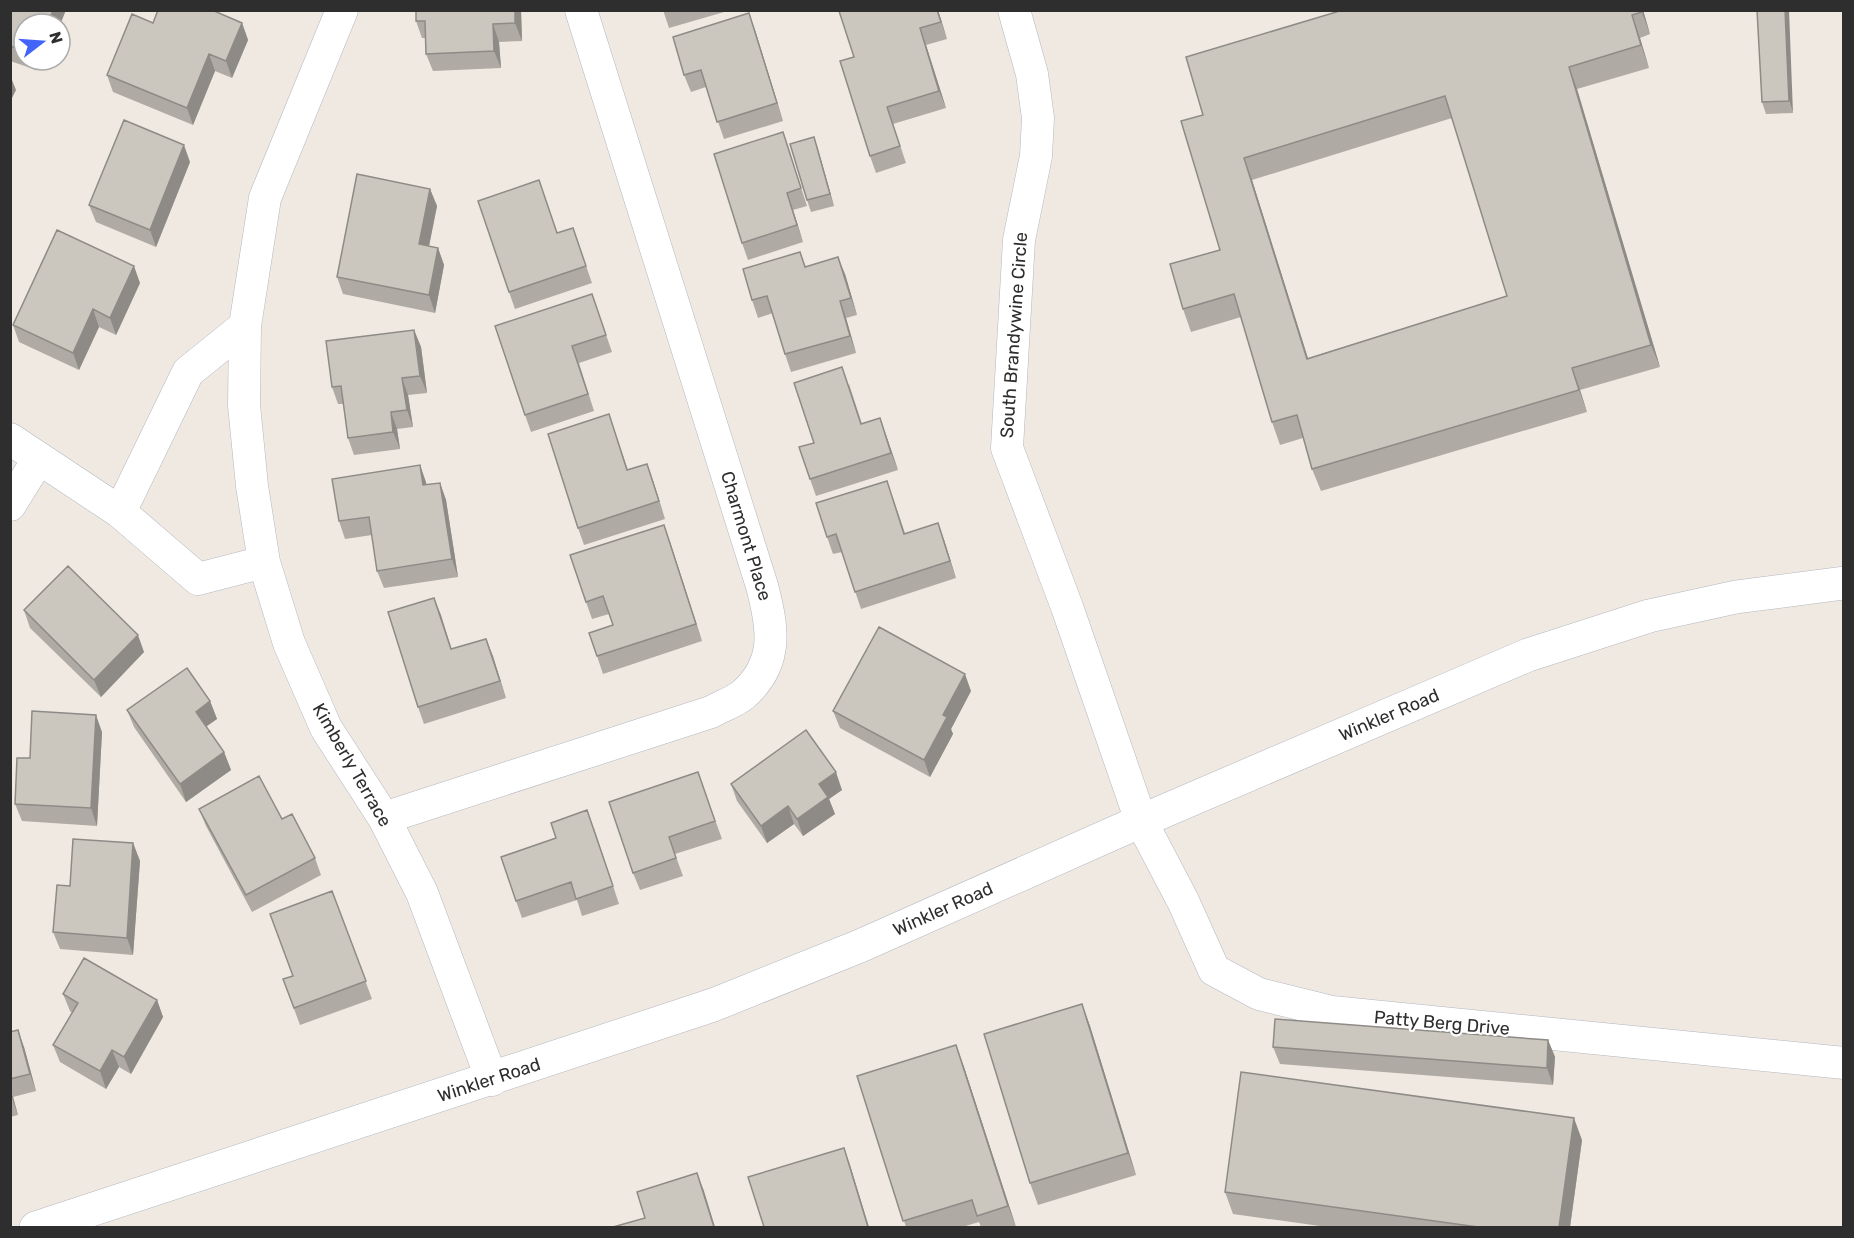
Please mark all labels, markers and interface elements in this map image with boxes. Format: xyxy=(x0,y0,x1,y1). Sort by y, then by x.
north arrow xyxy=(12,12,72,72)
text: N xyxy=(45,29,67,46)
street label: South Brandywine Circle xyxy=(996,231,1032,439)
street label: Charmont Place xyxy=(716,469,776,603)
street label: Winkler Road xyxy=(1335,684,1443,746)
street label: Kimberly Terrace xyxy=(308,699,396,831)
street label: Winkler Road xyxy=(890,877,996,941)
street label: Patty Berg Drive xyxy=(1373,1006,1511,1040)
street label: Winkler Road xyxy=(435,1053,543,1107)

